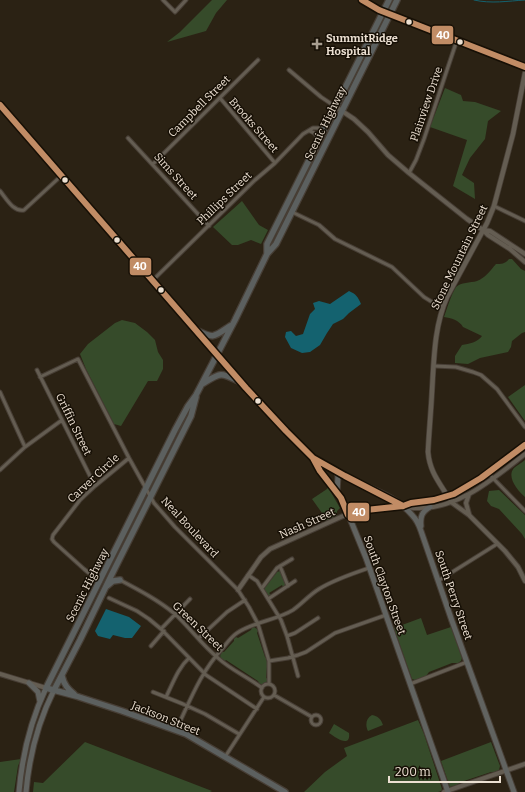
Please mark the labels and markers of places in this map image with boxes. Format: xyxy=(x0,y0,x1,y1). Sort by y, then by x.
unlabelled marker xyxy=(404,17,414,27)
place label: SummitRidge Hospital xyxy=(326,32,398,58)
unlabelled marker xyxy=(455,37,465,47)
marker: SummitRidge Hospital xyxy=(311,38,323,50)
unlabelled marker xyxy=(60,175,70,185)
unlabelled marker xyxy=(112,235,122,245)
unlabelled marker xyxy=(156,285,166,295)
unlabelled marker xyxy=(253,396,263,406)

